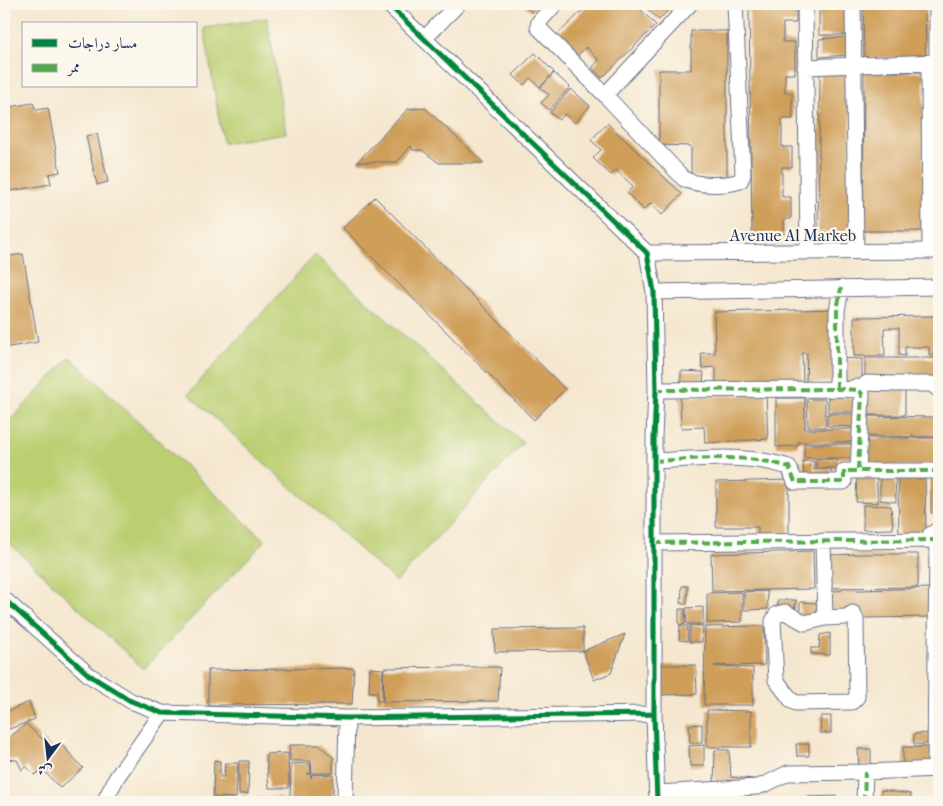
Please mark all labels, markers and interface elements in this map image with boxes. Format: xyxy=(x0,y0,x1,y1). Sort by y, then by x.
legend xyxy=(22,22,198,88)
text: مسار دراجات xyxy=(68,34,137,52)
text: ممر xyxy=(66,58,80,77)
street label: Avenue Al Markeb xyxy=(729,226,856,245)
north arrow xyxy=(22,734,72,784)
text: ش xyxy=(36,760,54,780)

